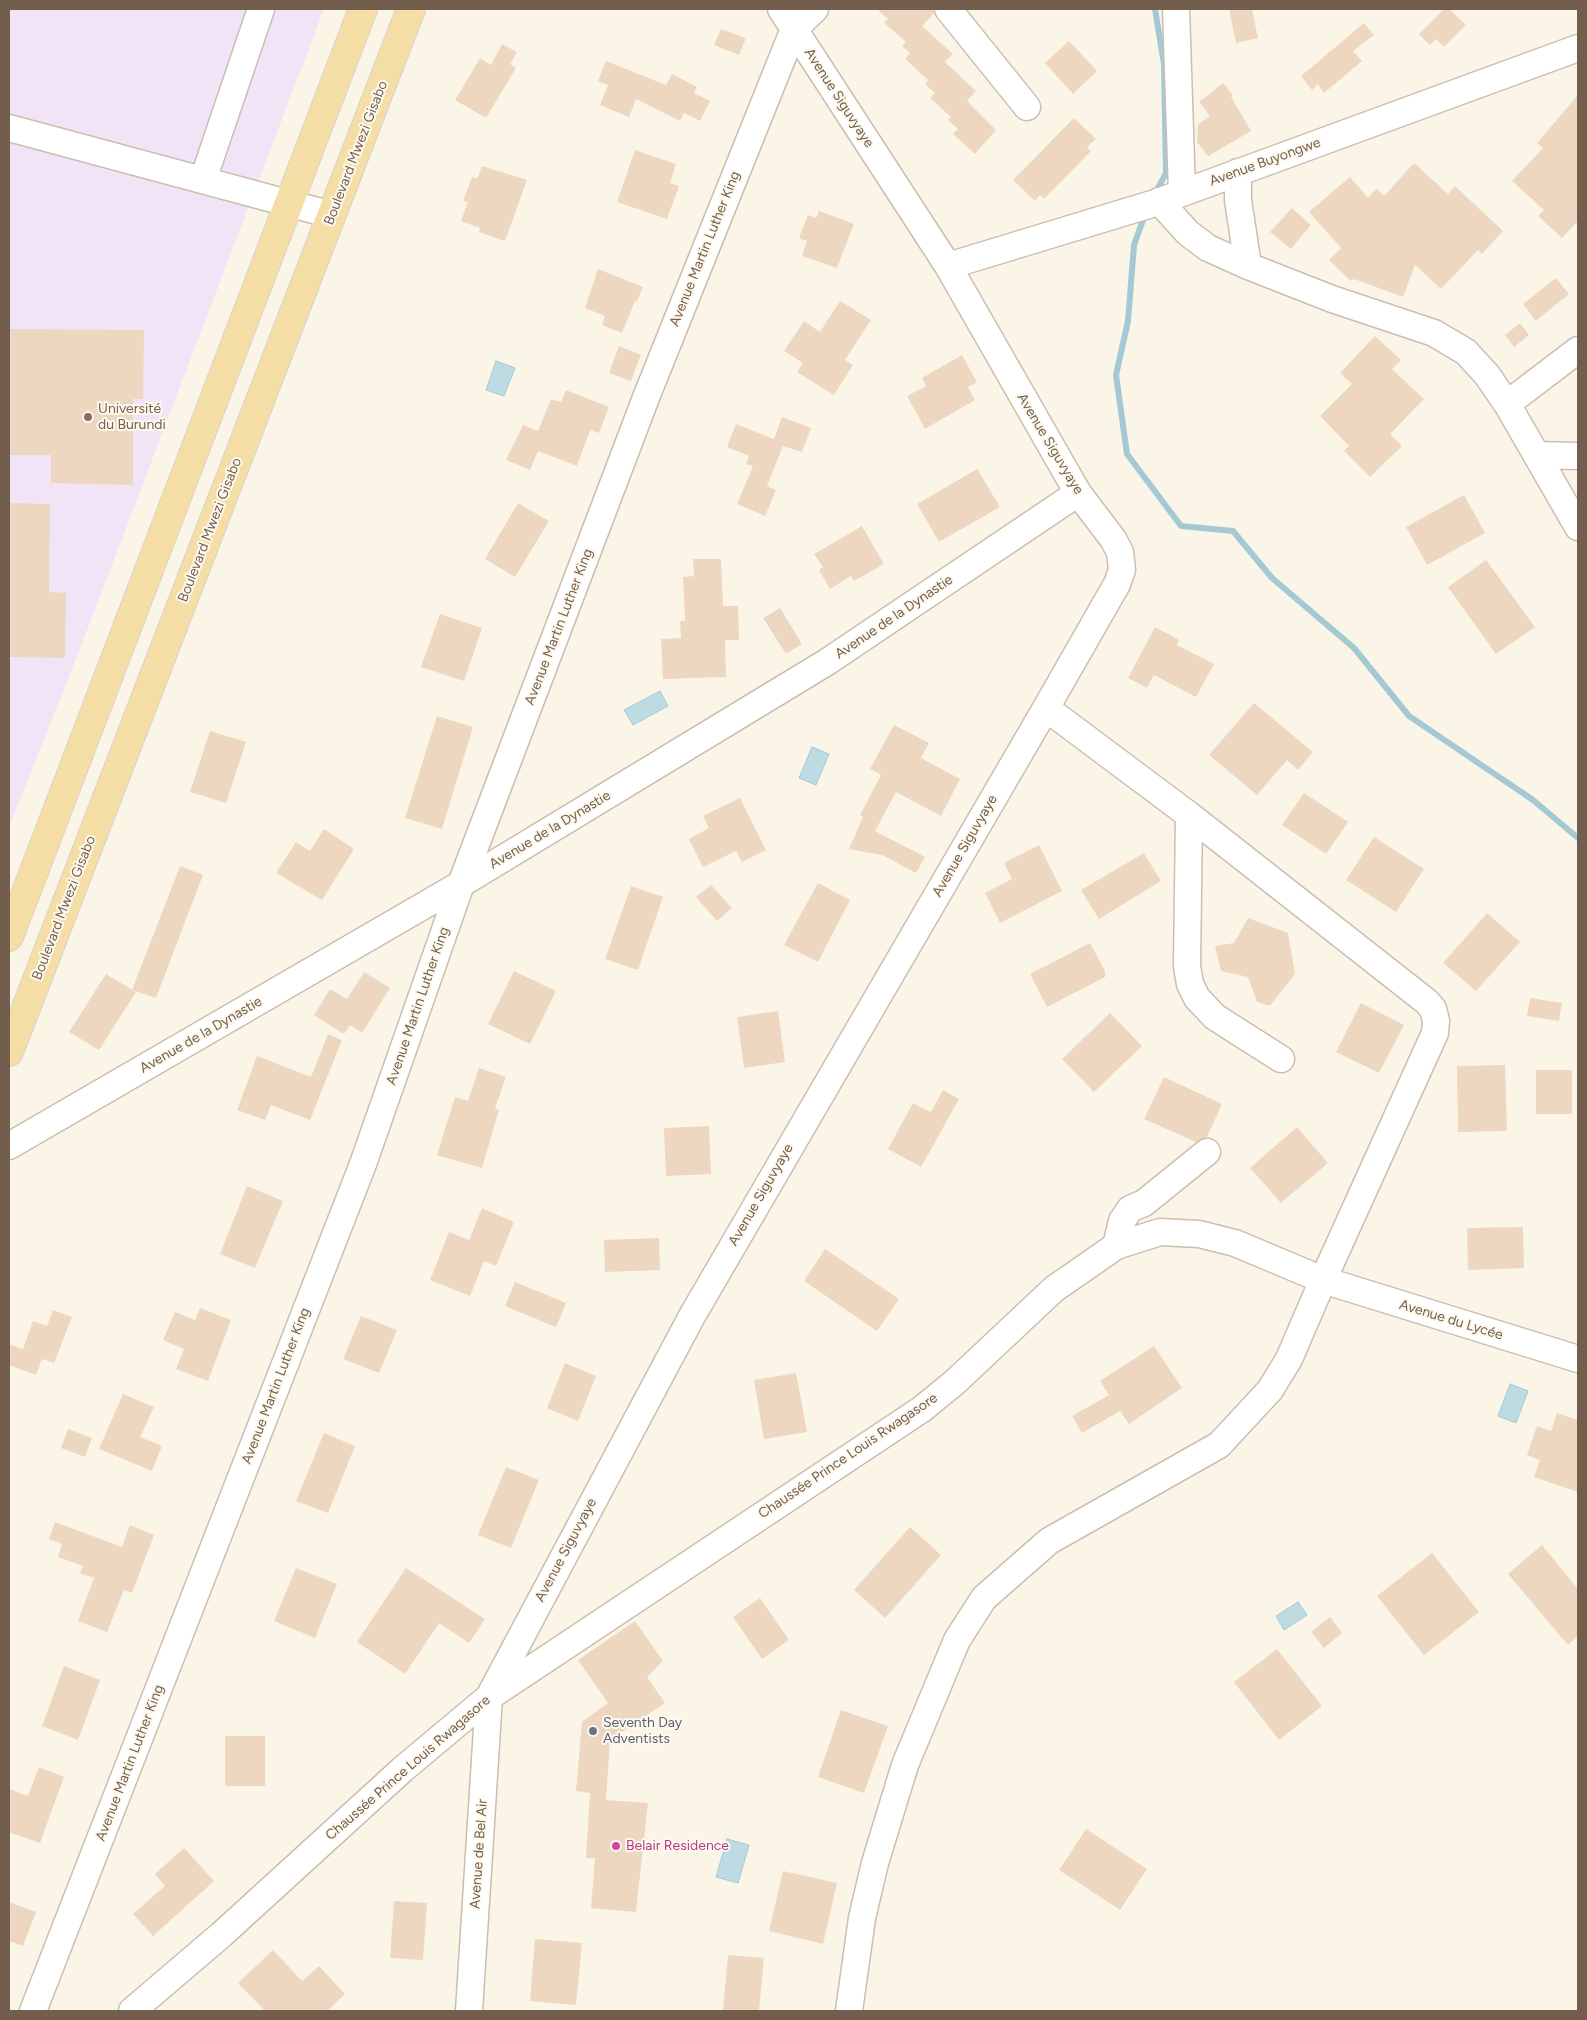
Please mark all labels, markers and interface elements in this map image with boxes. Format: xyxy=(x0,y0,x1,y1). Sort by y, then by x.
street label: Avenue Siguvyaye xyxy=(801,45,877,151)
street label: Boulevard Mwezi Gisabo xyxy=(321,78,391,228)
street label: Avenue Buyongwe xyxy=(1207,134,1323,190)
street label: Avenue Martin Luther King xyxy=(666,169,744,329)
street label: Avenue Siguvyaye xyxy=(1013,390,1087,498)
place label: Université du Burundi xyxy=(98,401,166,434)
marker: Université du Burundi xyxy=(82,411,94,423)
street label: Boulevard Mwezi Gisabo xyxy=(175,455,245,605)
street label: Avenue Martin Luther King xyxy=(521,546,597,708)
street label: Avenue de la Dynastie xyxy=(832,571,956,663)
street label: Avenue de la Dynastie xyxy=(486,787,614,873)
street label: Avenue Siguvyaye xyxy=(929,792,1001,900)
street label: Boulevard Mwezi Gisabo xyxy=(29,833,99,983)
street label: Avenue Martin Luther King xyxy=(383,925,453,1087)
street label: Avenue de la Dynastie xyxy=(137,993,265,1077)
street label: Avenue Siguvyaye xyxy=(725,1141,797,1249)
street label: Avenue du Lycée xyxy=(1397,1296,1505,1344)
street label: Avenue Martin Luther King xyxy=(238,1305,314,1467)
street label: Chaussée Prince Louis Rwagasore xyxy=(755,1390,941,1522)
street label: Avenue Siguvyaye xyxy=(532,1495,600,1605)
street label: Avenue Martin Luther King xyxy=(92,1682,168,1844)
street label: Chaussée Prince Louis Rwagasore xyxy=(322,1692,494,1844)
place label: Seventh Day Adventists xyxy=(603,1715,682,1748)
marker: Seventh Day Adventists xyxy=(587,1725,599,1737)
street label: Avenue de Bel Air xyxy=(467,1798,491,1910)
place label: Belair Residence xyxy=(626,1838,729,1854)
marker: Belair Residence xyxy=(610,1840,622,1852)

